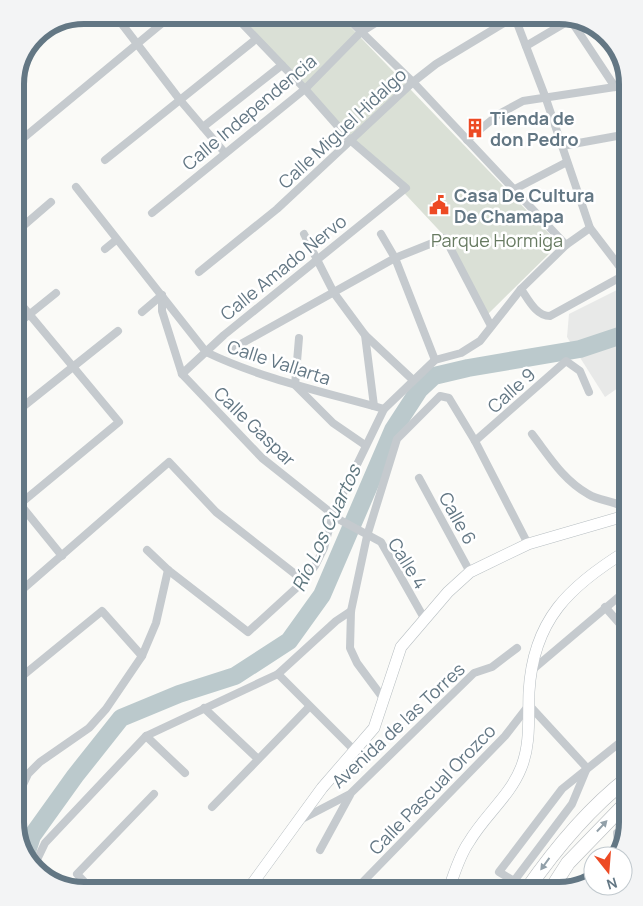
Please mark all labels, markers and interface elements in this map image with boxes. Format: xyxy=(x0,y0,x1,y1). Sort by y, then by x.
street label: Calle Independencia xyxy=(177,49,321,175)
street label: Calle Miguel Hidalgo xyxy=(273,62,411,194)
place label: Tienda de don Pedro xyxy=(490,106,579,151)
building icon: Tienda de don Pedro xyxy=(464,117,486,139)
place label: Casa De Cultura De Chamapa xyxy=(454,183,594,228)
public building icon: Casa De Cultura De Chamapa xyxy=(428,194,450,216)
street label: Calle Amado Nervo xyxy=(215,209,351,325)
park label: Parque Hormiga xyxy=(431,228,563,252)
street label: Calle Vallarta xyxy=(224,334,334,390)
street label: Calle 9 xyxy=(482,362,540,418)
street label: Calle Gaspar xyxy=(209,381,301,471)
water label: Río Los Cuartos xyxy=(285,459,368,595)
street label: Calle 6 xyxy=(434,487,482,549)
street label: Calle 4 xyxy=(383,533,433,593)
street label: Avenida de las Torres xyxy=(326,657,470,793)
street label: Calle Pascual Orozco xyxy=(363,719,501,859)
one-way arrow xyxy=(597,820,608,832)
north arrow xyxy=(583,846,633,896)
one-way arrow xyxy=(540,857,550,871)
text: N xyxy=(604,873,620,894)

